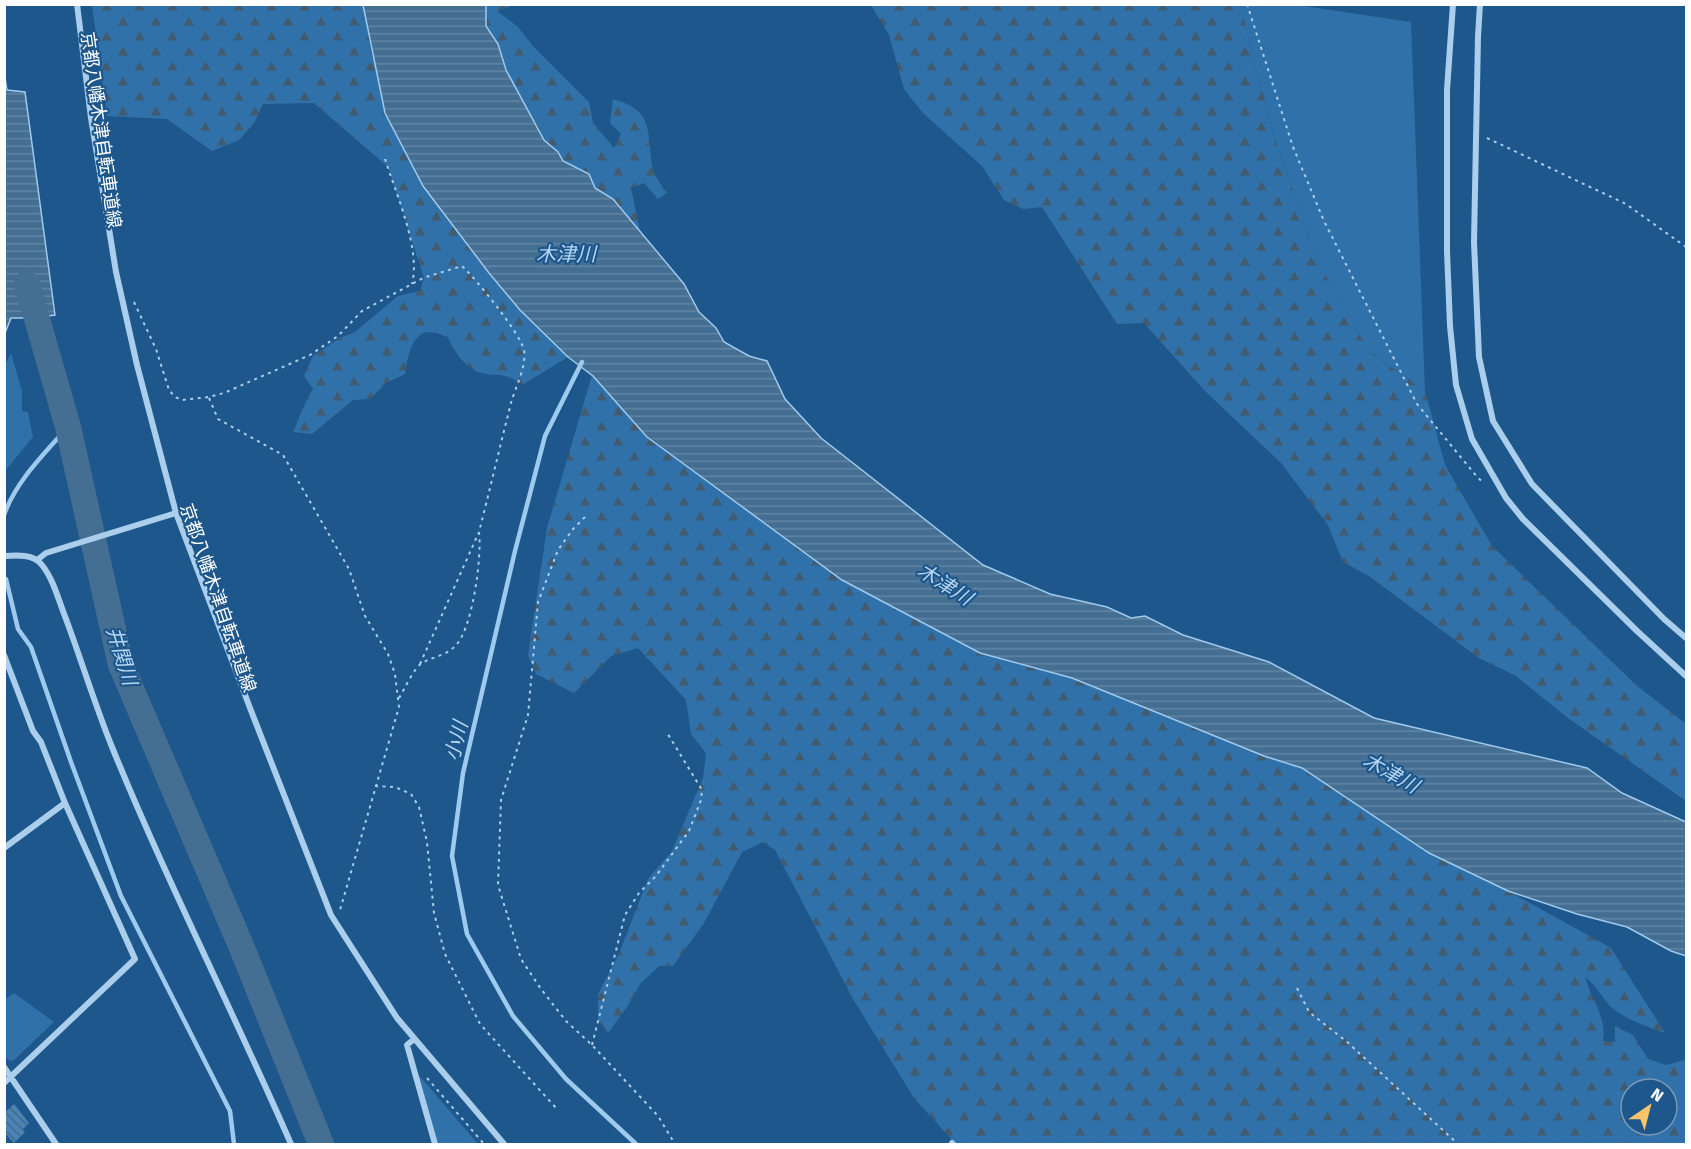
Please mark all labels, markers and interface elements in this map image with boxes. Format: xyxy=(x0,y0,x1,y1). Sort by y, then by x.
street label: 京都八幡木津自転車道線 xyxy=(76,30,126,230)
water label: 木津川 xyxy=(536,242,598,266)
street label: 京都八幡木津自転車道線 xyxy=(175,501,261,695)
water label: 木津川 xyxy=(913,558,978,611)
water label: 井関川 xyxy=(102,624,143,690)
water label: 小川 xyxy=(440,717,473,763)
water label: 木津川 xyxy=(1359,748,1425,799)
north arrow xyxy=(1619,1077,1679,1137)
text: N xyxy=(1648,1084,1667,1106)

